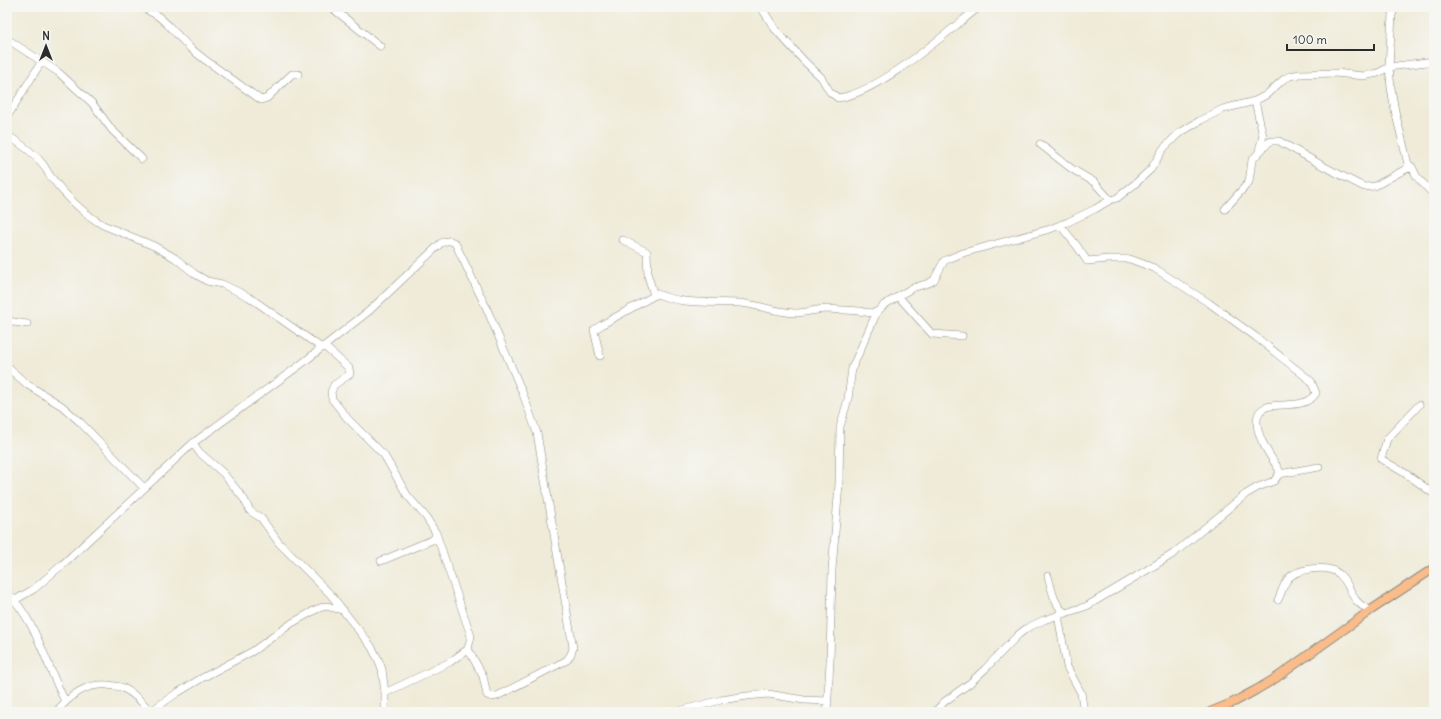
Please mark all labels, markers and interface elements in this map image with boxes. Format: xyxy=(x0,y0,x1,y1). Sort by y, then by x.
north arrow xyxy=(26,26,66,66)
scale bar xyxy=(1287,26,1374,52)
text: N xyxy=(42,29,50,43)
text: 100 m xyxy=(1293,32,1327,47)

